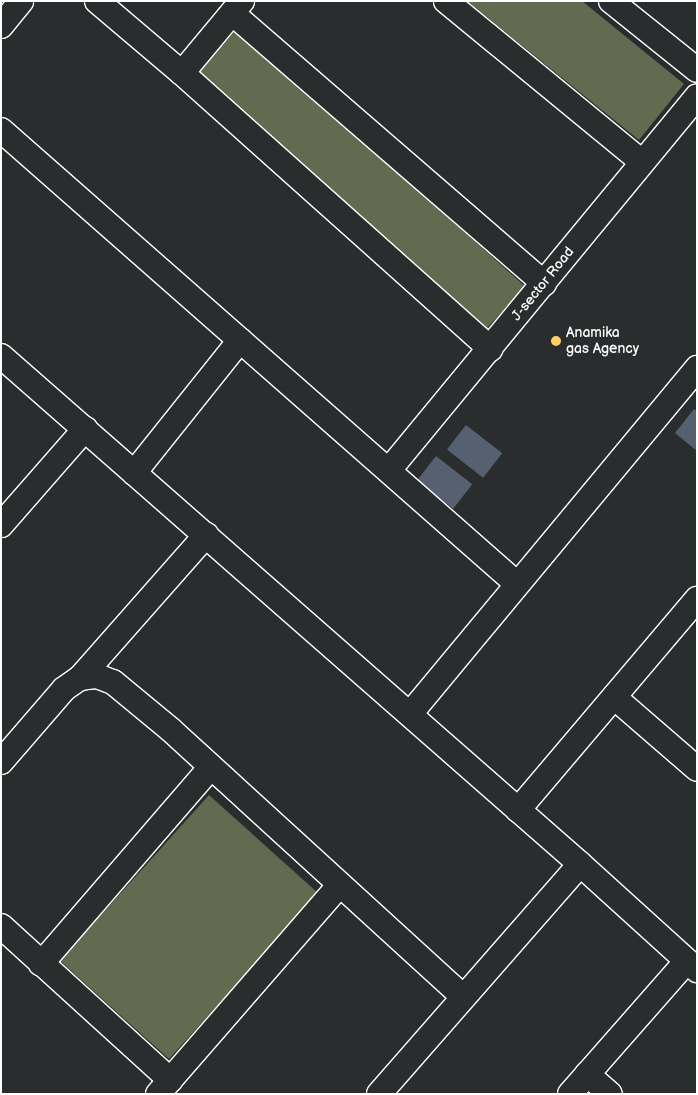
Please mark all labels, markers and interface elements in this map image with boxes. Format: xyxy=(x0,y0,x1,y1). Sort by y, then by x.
street label: J-sector Road xyxy=(508,244,578,324)
place label: Anamika gas Agency xyxy=(566,325,639,358)
marker: Anamika gas Agency xyxy=(550,335,562,347)

